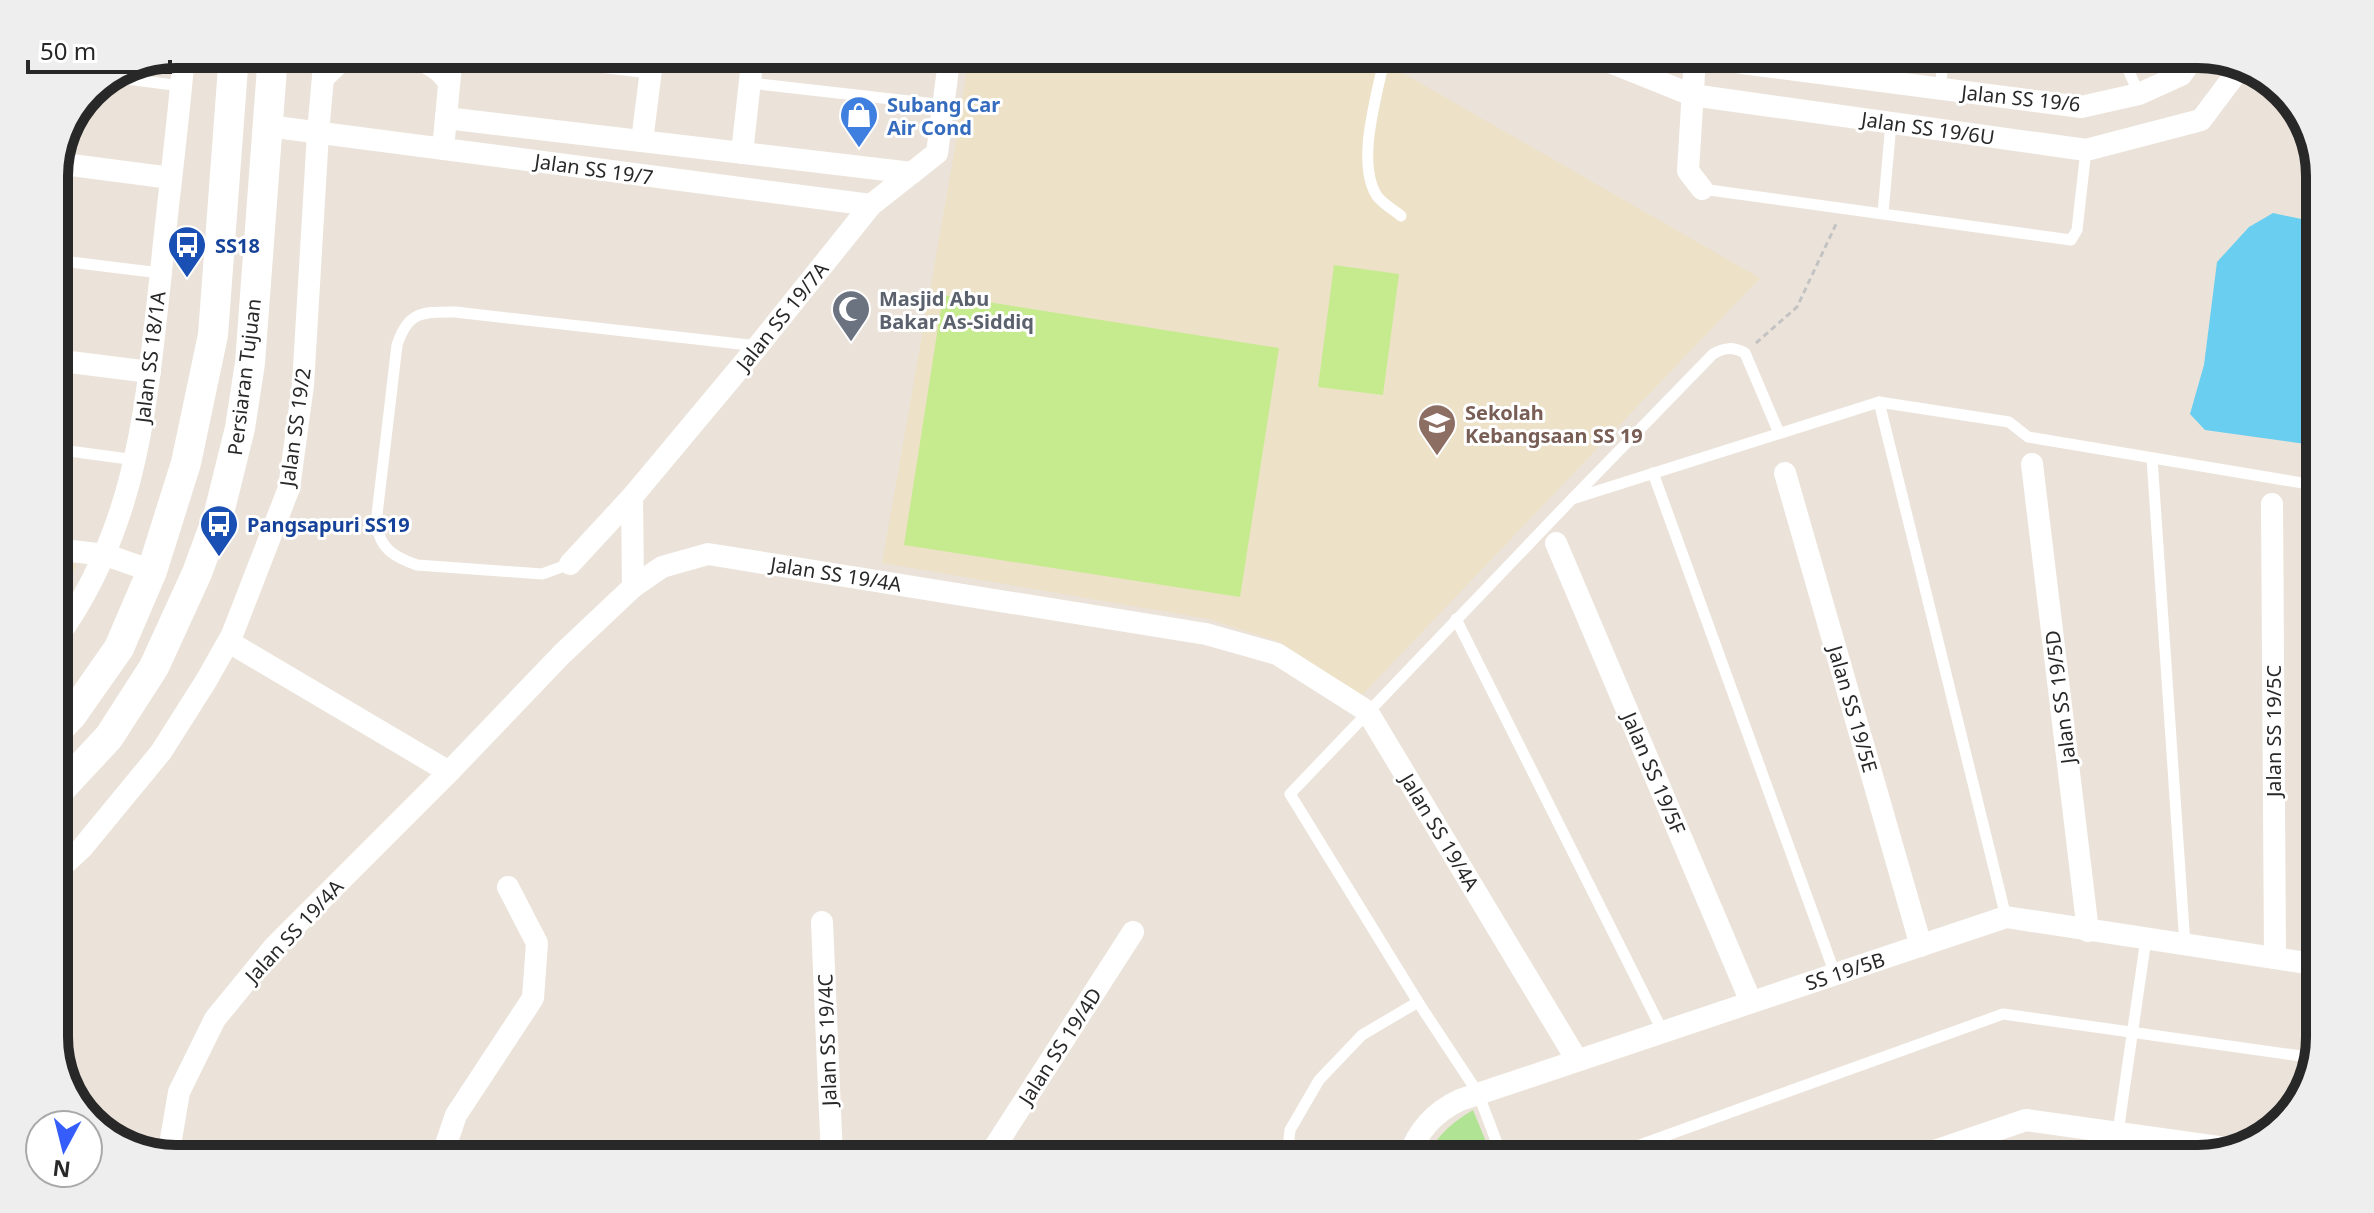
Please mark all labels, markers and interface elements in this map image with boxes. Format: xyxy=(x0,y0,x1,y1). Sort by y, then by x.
scale bar xyxy=(28,24,170,74)
text: 50 m xyxy=(40,34,96,67)
street label: Jalan SS 19/6 xyxy=(1958,78,2082,118)
place label: Subang Car Air Cond xyxy=(887,91,1000,141)
shop icon: Subang Car Air Cond xyxy=(838,94,880,149)
street label: Jalan SS 19/6U xyxy=(1858,105,1996,151)
street label: Jalan SS 19/7 xyxy=(531,147,655,191)
bus stop icon: SS18 xyxy=(166,224,208,279)
place label: SS18 xyxy=(215,232,260,259)
street label: Jalan SS 19/7A xyxy=(729,256,834,377)
place label: Masjid Abu Bakar As-Siddiq xyxy=(879,285,1034,335)
mosque icon: Masjid Abu Bakar As-Siddiq xyxy=(830,288,872,343)
street label: Jalan SS 18/1A xyxy=(128,289,171,426)
street label: Persiaran Tujuan xyxy=(221,297,267,457)
street label: Jalan SS 19/2 xyxy=(273,366,317,490)
place label: Sekolah Kebangsaan SS 19 xyxy=(1465,399,1643,449)
school or university icon: Sekolah Kebangsaan SS 19 xyxy=(1416,402,1458,457)
bus stop icon: Pangsapuri SS19 xyxy=(198,503,240,558)
place label: Pangsapuri SS19 xyxy=(247,511,410,538)
street label: Jalan SS 19/4A xyxy=(767,550,904,598)
street label: Jalan SS 19/5D xyxy=(2038,629,2082,767)
street label: Jalan SS 19/5E xyxy=(1821,641,1884,776)
street label: Jalan SS 19/5C xyxy=(2260,665,2287,799)
street label: Jalan SS 19/5F xyxy=(1615,706,1692,838)
street label: Jalan SS 19/4A xyxy=(1393,767,1486,896)
street label: Jalan SS 19/4A xyxy=(238,873,349,990)
street label: SS 19/5B xyxy=(1802,946,1888,996)
street label: Jalan SS 19/4C xyxy=(811,973,843,1109)
street label: Jalan SS 19/4D xyxy=(1011,982,1108,1111)
north arrow xyxy=(24,1109,104,1189)
text: N xyxy=(51,1154,72,1186)

